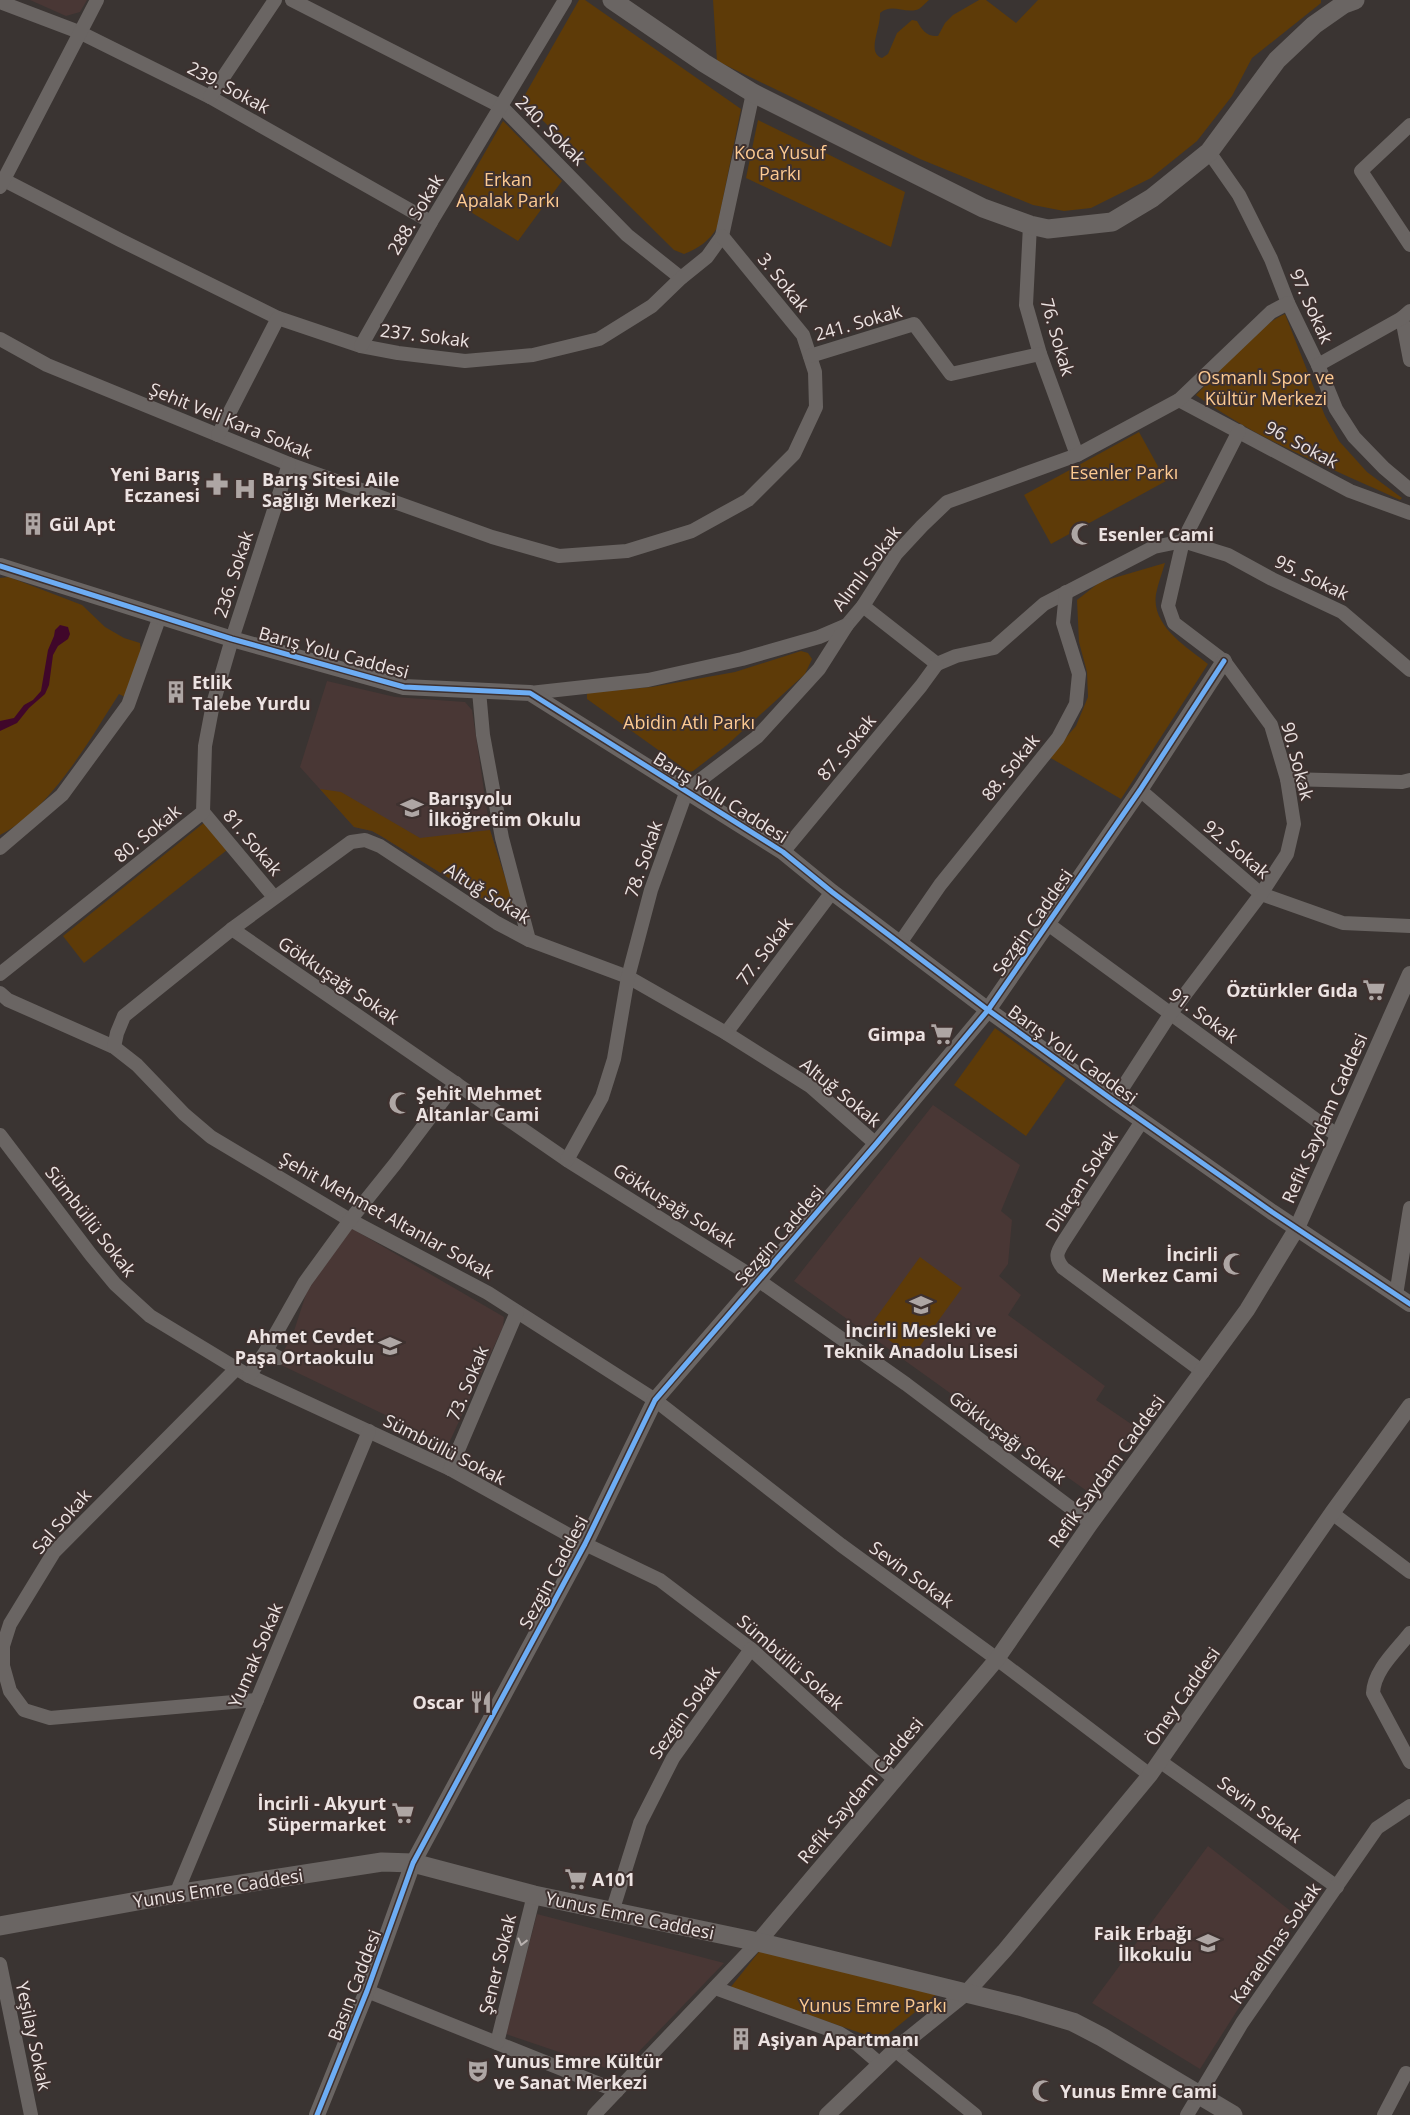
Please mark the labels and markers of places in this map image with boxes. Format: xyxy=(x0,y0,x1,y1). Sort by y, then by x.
place label: Yeni Barış Eczanesi xyxy=(111,462,200,507)
place label: Barış Sitesi Aile Sağlığı Merkezi xyxy=(262,467,399,512)
pharmacy icon: Yeni Barış Eczanesi xyxy=(204,471,230,497)
hospital icon: Barış Sitesi Aile Sağlığı Merkezi xyxy=(232,476,258,502)
building icon: Gül Apt xyxy=(20,511,46,537)
place label: Gül Apt xyxy=(49,512,116,536)
mosque icon: Esenler Cami xyxy=(1069,521,1095,547)
place label: Esenler Cami xyxy=(1098,522,1214,546)
place label: Etlik Talebe Yurdu xyxy=(192,670,311,715)
building icon: Etlik Talebe Yurdu xyxy=(163,679,189,705)
place label: Barışyolu İlköğretim Okulu xyxy=(428,786,581,831)
school or university icon: Barışyolu İlköğretim Okulu xyxy=(399,795,425,821)
supermarket icon: Öztürkler Gıda xyxy=(1361,977,1387,1003)
place label: Öztürkler Gıda xyxy=(1226,978,1358,1002)
supermarket icon: Gimpa xyxy=(929,1021,955,1047)
place label: Gimpa xyxy=(868,1022,926,1046)
place label: Şehit Mehmet Altanlar Cami xyxy=(416,1081,542,1126)
mosque icon: Şehit Mehmet Altanlar Cami xyxy=(387,1090,413,1116)
place label: İncirli Merkez Cami xyxy=(1101,1242,1218,1287)
mosque icon: İncirli Merkez Cami xyxy=(1221,1251,1247,1277)
school or university icon: İncirli Mesleki ve Teknik Anadolu Lisesi xyxy=(908,1292,934,1318)
place label: İncirli Mesleki ve Teknik Anadolu Lisesi xyxy=(824,1318,1018,1363)
place label: Ahmet Cevdet Paşa Ortaokulu xyxy=(235,1324,374,1369)
school or university icon: Ahmet Cevdet Paşa Ortaokulu xyxy=(377,1333,403,1359)
restaurant icon: Oscar xyxy=(468,1689,494,1715)
place label: Oscar xyxy=(412,1690,464,1714)
place label: İncirli - Akyurt Süpermarket xyxy=(258,1791,386,1836)
supermarket icon: İncirli - Akyurt Süpermarket xyxy=(390,1800,416,1826)
supermarket icon: A101 xyxy=(563,1866,589,1892)
place label: A101 xyxy=(592,1867,635,1891)
place label: Faik Erbağı İlkokulu xyxy=(1094,1921,1192,1966)
school or university icon: Faik Erbağı İlkokulu xyxy=(1195,1930,1221,1956)
building icon: Aşiyan Apartmanı xyxy=(728,2026,754,2052)
place label: Aşiyan Apartmanı xyxy=(758,2027,919,2051)
place label: Yunus Emre Kültür ve Sanat Merkezi xyxy=(494,2049,663,2094)
theatre icon: Yunus Emre Kültür ve Sanat Merkezi xyxy=(465,2058,491,2084)
mosque icon: Yunus Emre Cami xyxy=(1030,2078,1056,2104)
place label: Yunus Emre Cami xyxy=(1060,2079,1217,2103)

